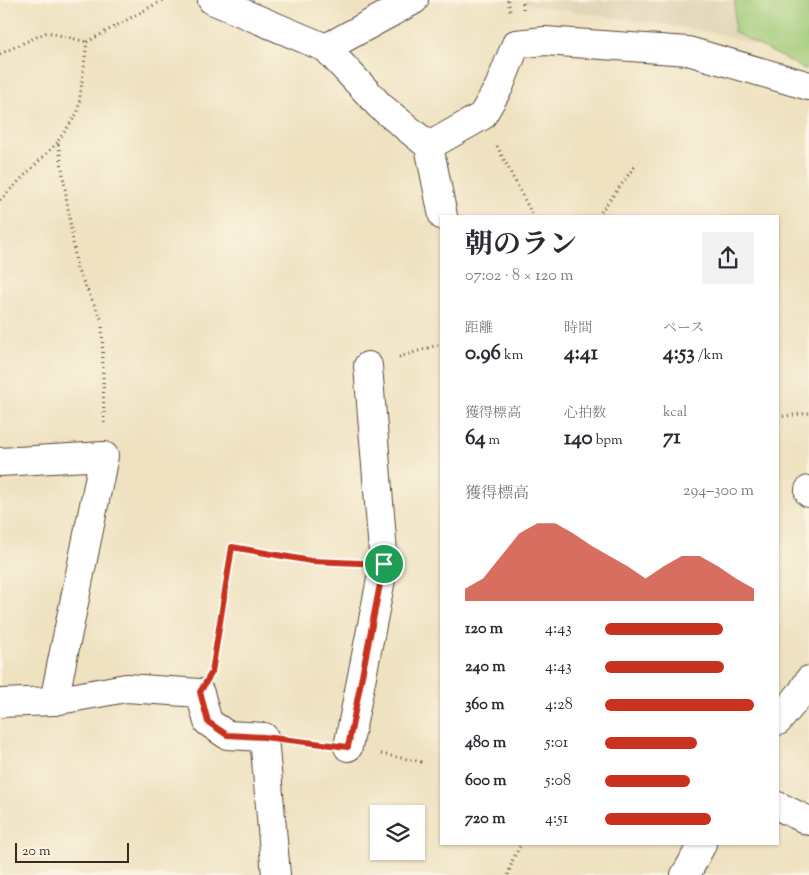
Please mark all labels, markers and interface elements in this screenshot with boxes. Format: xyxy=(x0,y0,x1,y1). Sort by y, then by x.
text: 朝のラン xyxy=(465,226,577,266)
button: share xyxy=(702,232,754,284)
text: 07:02 · 8 × 120 m xyxy=(465,265,573,288)
text: 距離 xyxy=(465,319,493,339)
text: 時間 xyxy=(564,319,592,339)
text: ペース xyxy=(663,319,704,339)
text: 0.96 xyxy=(465,339,501,369)
text: 4:41 xyxy=(564,339,598,369)
text: 4:53 xyxy=(663,339,695,369)
text: km xyxy=(501,346,523,366)
text: /km xyxy=(695,346,723,366)
text: kcal xyxy=(663,403,687,423)
text: 獲得標高 xyxy=(465,404,521,424)
text: 心拍数 xyxy=(564,404,606,424)
text: 71 xyxy=(663,423,681,453)
text: 64 xyxy=(465,424,486,454)
text: 140 xyxy=(564,424,593,454)
text: m xyxy=(486,431,500,451)
text: bpm xyxy=(593,431,623,451)
text: 294–300 m xyxy=(683,480,754,503)
text: 獲得標高 xyxy=(465,483,529,506)
pin xyxy=(363,543,405,585)
icon: arrive xyxy=(370,550,398,578)
text: 120 m xyxy=(465,618,503,641)
text: 4:43 xyxy=(545,618,572,641)
text: 240 m xyxy=(465,656,506,679)
text: 4:43 xyxy=(545,656,572,679)
text: 360 m xyxy=(465,694,504,717)
text: 4:28 xyxy=(545,694,573,717)
text: 480 m xyxy=(465,732,506,755)
text: 5:01 xyxy=(545,732,568,755)
text: 600 m xyxy=(465,770,507,793)
text: 5:08 xyxy=(545,770,571,793)
map controls xyxy=(370,805,425,860)
button: layers xyxy=(370,805,425,860)
text: 720 m xyxy=(465,808,505,831)
text: 4:51 xyxy=(545,808,568,831)
scale bar xyxy=(15,840,129,863)
text: 20 m xyxy=(22,842,51,862)

